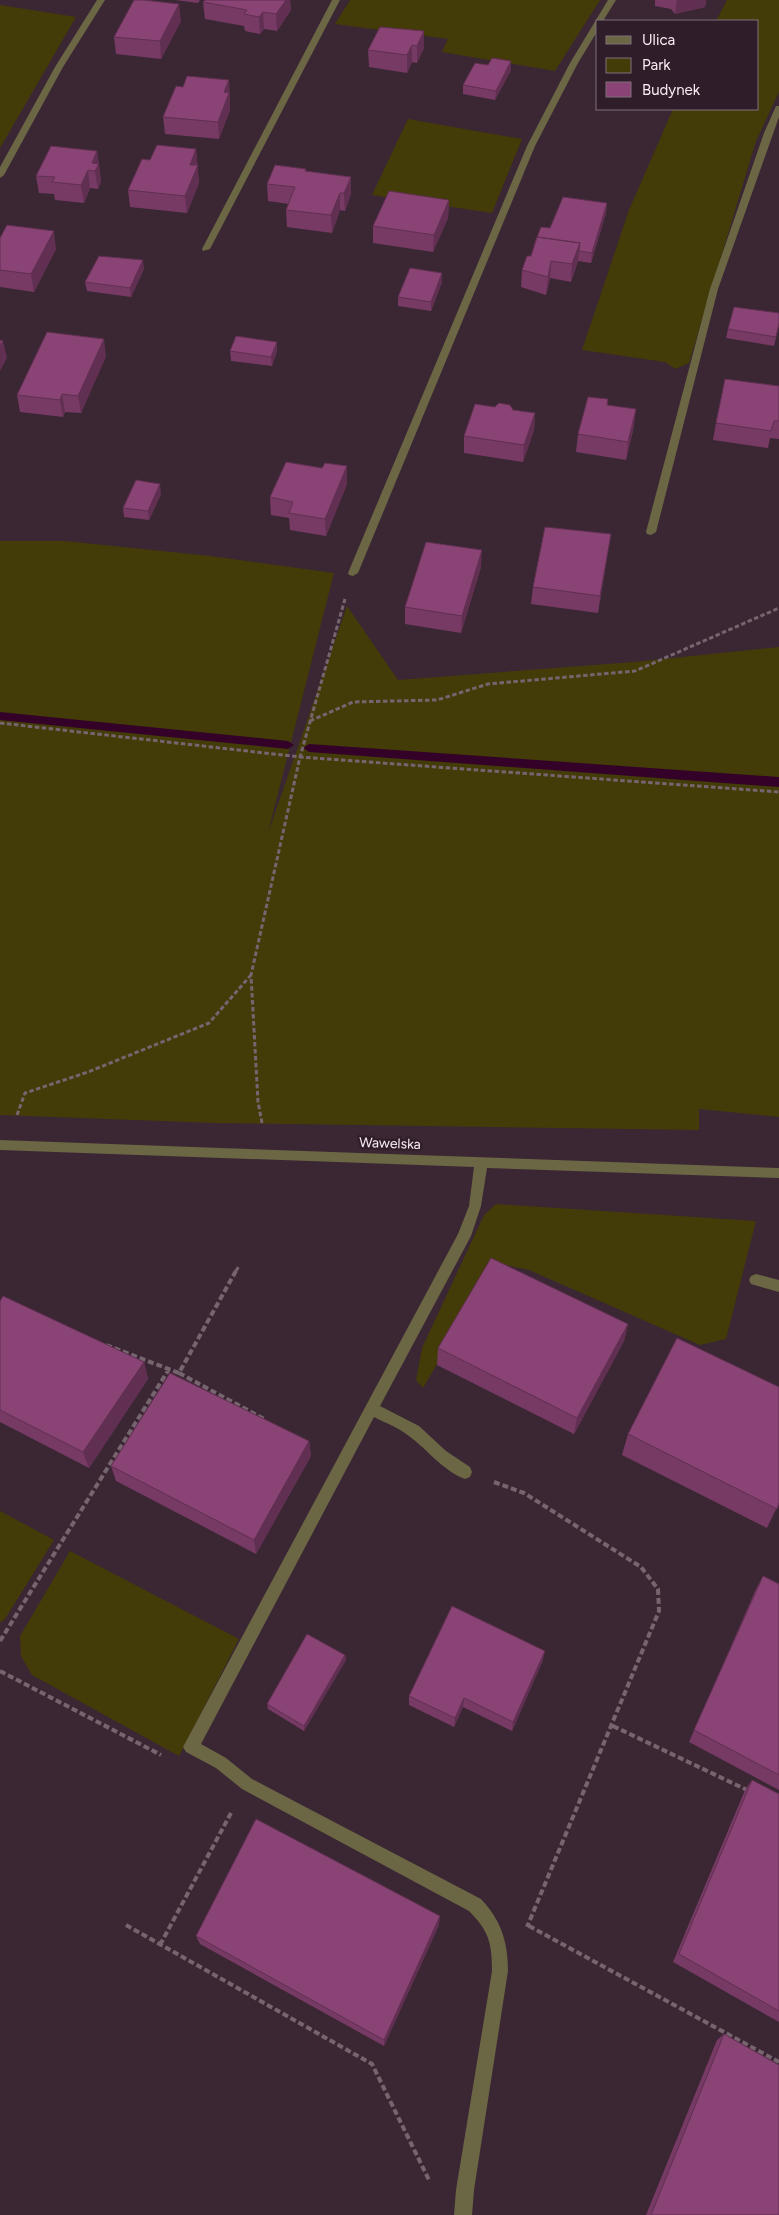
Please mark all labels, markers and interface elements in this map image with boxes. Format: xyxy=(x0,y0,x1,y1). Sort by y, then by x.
legend xyxy=(596,20,759,110)
text: Ulica xyxy=(642,31,675,49)
text: Park xyxy=(642,56,671,74)
text: Budynek xyxy=(642,81,701,99)
street label: Wawelska xyxy=(359,1134,421,1153)

